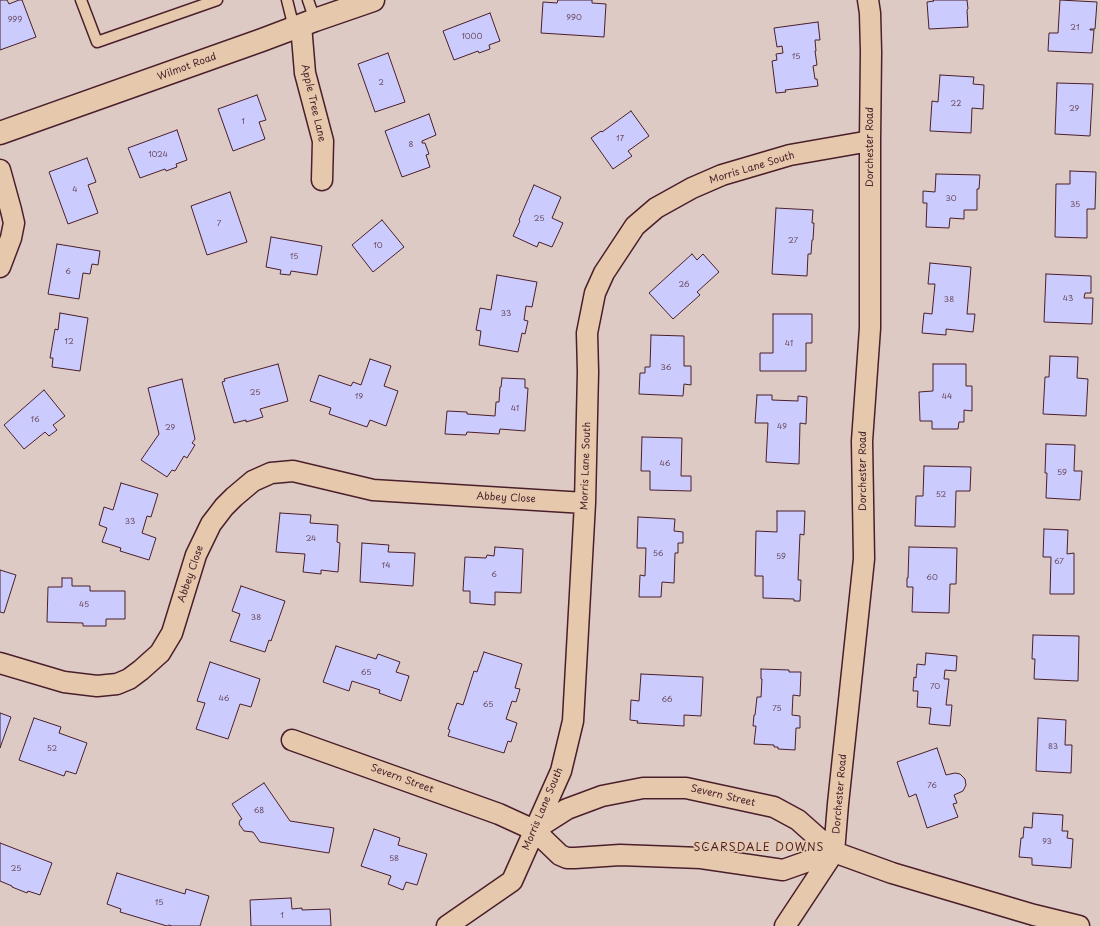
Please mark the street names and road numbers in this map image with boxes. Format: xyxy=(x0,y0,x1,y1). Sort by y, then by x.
street label: Wilmot Road xyxy=(156,51,218,83)
street label: Apple Tree Lane xyxy=(298,63,328,143)
street label: Dorchester Road xyxy=(864,107,876,187)
street label: Morris Lane South xyxy=(708,149,796,187)
street label: Morris Lane South xyxy=(578,422,594,510)
street label: Dorchester Road xyxy=(857,431,869,511)
street label: Abbey Close xyxy=(476,490,536,506)
street label: Abbey Close xyxy=(176,544,206,604)
street label: Dorchester Road xyxy=(831,754,849,834)
street label: Severn Street xyxy=(369,762,435,796)
street label: Morris Lane South xyxy=(520,766,566,852)
street label: Severn Street xyxy=(690,783,756,809)

